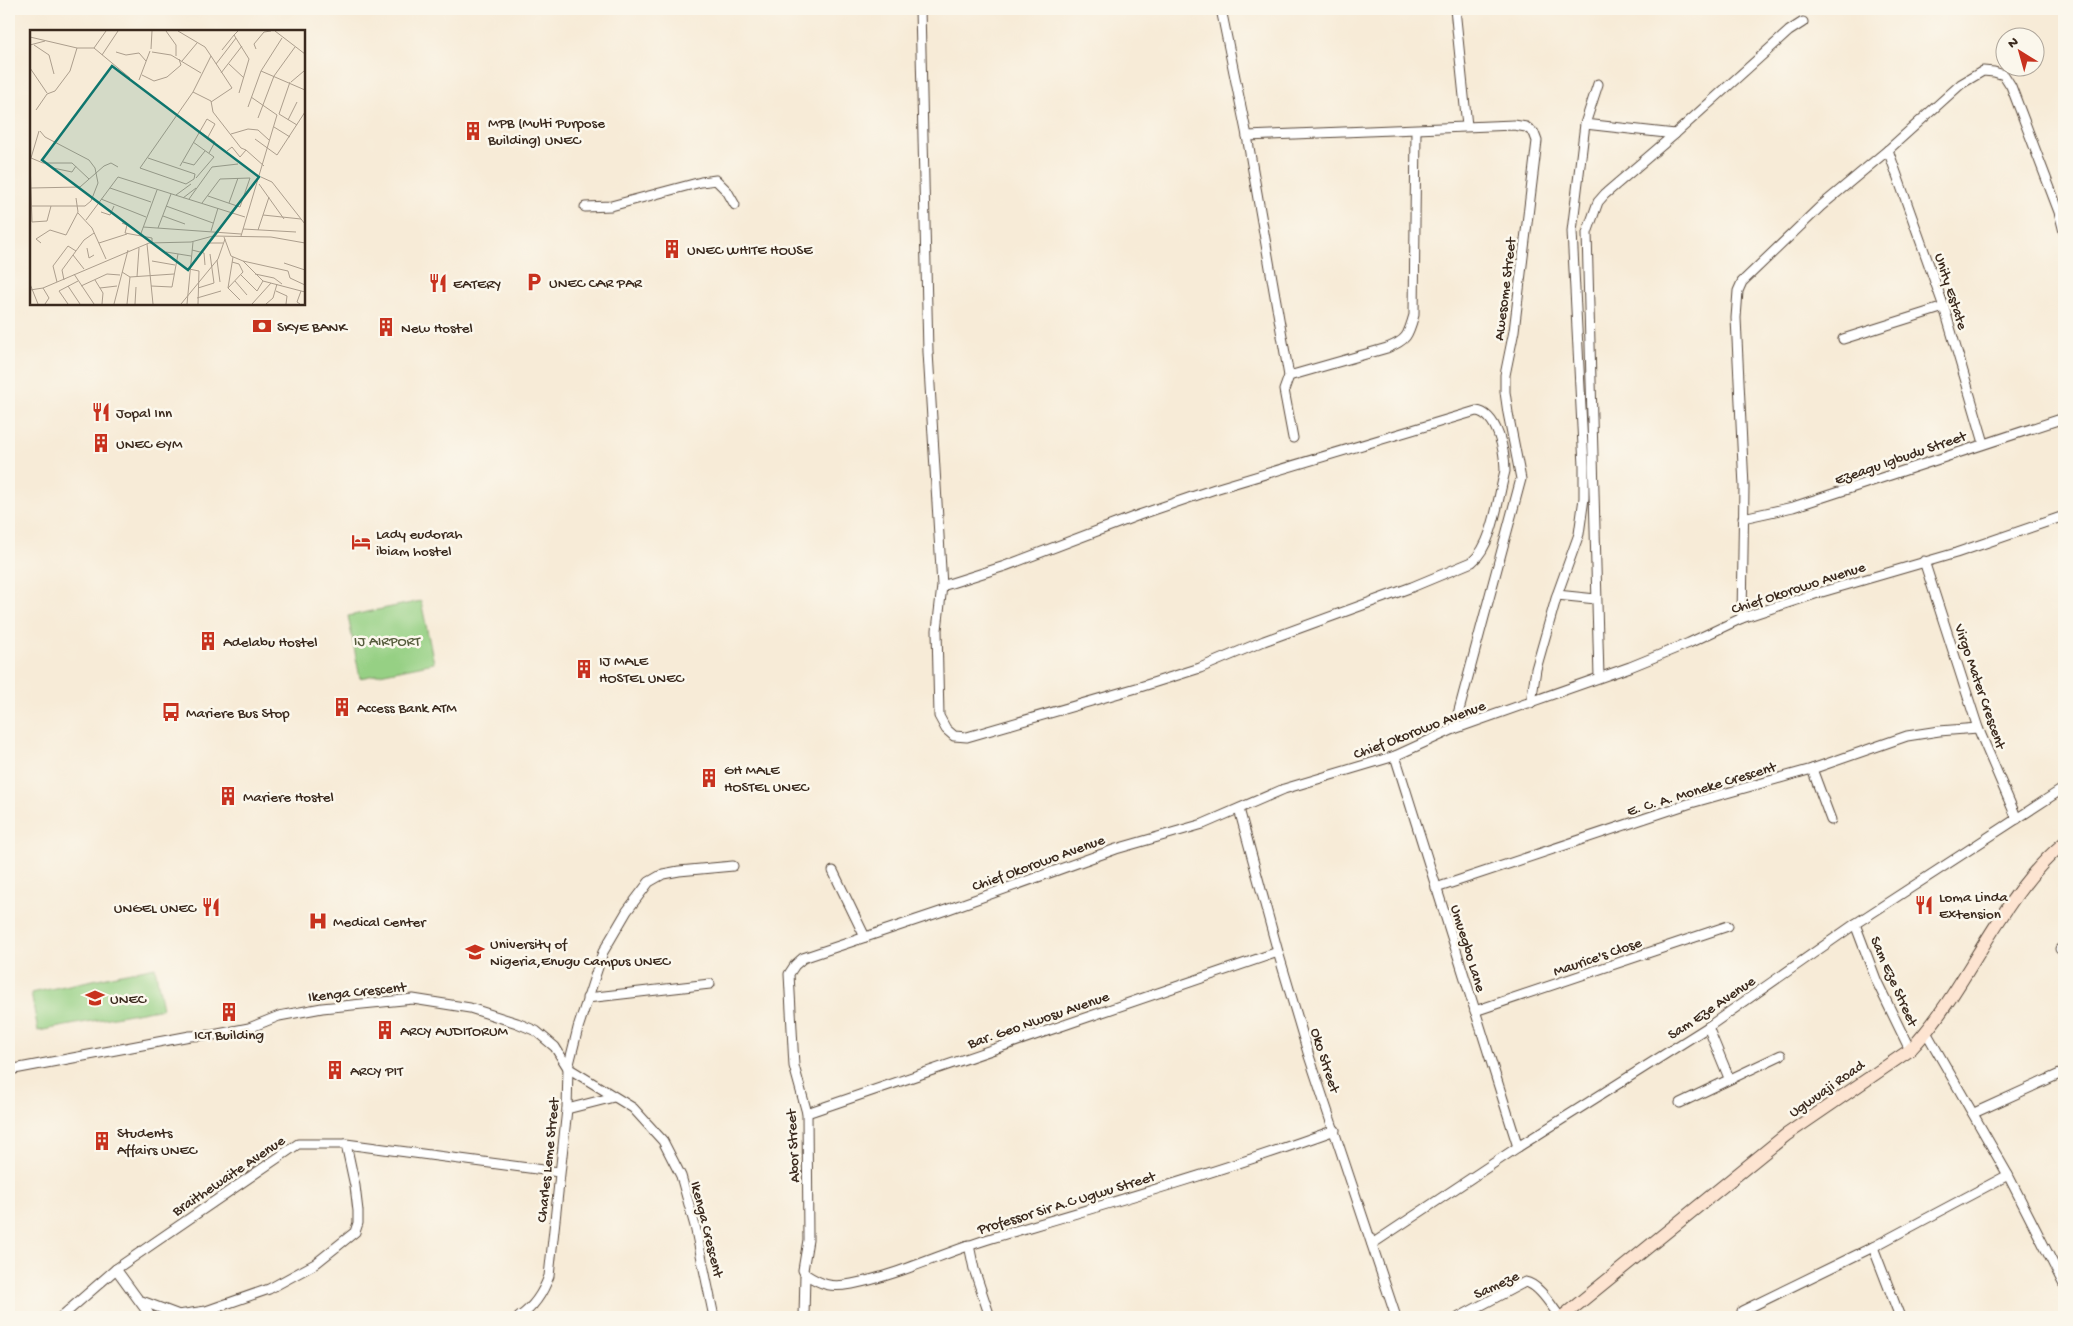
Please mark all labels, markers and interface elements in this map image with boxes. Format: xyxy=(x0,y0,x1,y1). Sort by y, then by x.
north arrow xyxy=(1996,28,2046,78)
inset map xyxy=(30,30,305,305)
text: N xyxy=(2005,34,2022,53)
place label: MPB (Multi Purpose Building) UNEC xyxy=(487,115,605,150)
building icon: MPB (Multi Purpose Building) UNEC xyxy=(462,120,484,142)
street label: Awesome Street xyxy=(1491,235,1521,342)
building icon: UNEC WHITE HOUSE xyxy=(661,238,683,260)
place label: UNEC WHITE HOUSE xyxy=(687,242,813,260)
street label: Unity Estate xyxy=(1929,251,1971,332)
parking icon: UNEC CAR PAR xyxy=(523,271,545,293)
restaurant icon: EATERY xyxy=(427,272,449,294)
place label: UNEC CAR PAR xyxy=(549,275,643,293)
place label: EATERY xyxy=(453,276,501,294)
bank icon: SKYE BANK xyxy=(251,315,273,337)
building icon: New Hostel xyxy=(375,316,397,338)
place label: SKYE BANK xyxy=(277,319,348,337)
place label: New Hostel xyxy=(401,320,473,338)
restaurant icon: Jopal Inn xyxy=(90,401,112,423)
place label: Jopal Inn xyxy=(116,405,172,423)
street label: Ezeagu Igbudu Street xyxy=(1833,427,1970,490)
building icon: UNEC GYM xyxy=(90,432,112,454)
place label: UNEC GYM xyxy=(116,436,183,454)
place label: Lady eudorah ibiam hostel xyxy=(376,526,463,561)
hotel icon: Lady eudorah ibiam hostel xyxy=(350,531,372,553)
street label: Chief Okorowo Avenue xyxy=(1729,559,1868,619)
street label: Virgo Mater Crescent xyxy=(1949,621,2010,753)
building icon: Adelabu Hostel xyxy=(197,630,219,652)
park label: IJ AIRPORT xyxy=(354,633,421,651)
place label: Adelabu Hostel xyxy=(223,634,318,652)
place label: IJ MALE HOSTEL UNEC xyxy=(599,653,685,688)
building icon: IJ MALE HOSTEL UNEC xyxy=(573,658,595,680)
building icon: Access Bank ATM xyxy=(331,696,353,718)
street label: Chief Okorowo Avenue xyxy=(1351,697,1489,764)
place label: Access Bank ATM xyxy=(357,700,457,718)
bus stop icon: Mariere Bus Stop xyxy=(160,701,182,723)
place label: Mariere Bus Stop xyxy=(186,705,290,723)
street label: E. C. A. Moneke Crescent xyxy=(1625,758,1780,821)
place label: GH MALE HOSTEL UNEC xyxy=(724,762,810,797)
building icon: GH MALE HOSTEL UNEC xyxy=(698,767,720,789)
building icon: Mariere Hostel xyxy=(217,785,239,807)
place label: Mariere Hostel xyxy=(243,789,334,807)
street label: Chief Okorowo Avenue xyxy=(970,831,1108,896)
place label: Loma Linda Extension xyxy=(1939,889,2008,924)
restaurant icon: Loma Linda Extension xyxy=(1913,894,1935,916)
restaurant icon: UNGEL UNEC xyxy=(200,896,222,918)
place label: UNGEL UNEC xyxy=(114,900,197,918)
street label: Umuegbo Lane xyxy=(1445,903,1489,995)
hospital icon: Medical Center xyxy=(307,910,329,932)
place label: Medical Center xyxy=(333,914,427,932)
street label: Maurice's Close xyxy=(1551,934,1645,981)
street label: Sam Eze Street xyxy=(1865,934,1922,1031)
place label: University of Nigeria,Enugu Campus UNEC xyxy=(490,936,671,971)
school or university icon: University of Nigeria,Enugu Campus UNEC xyxy=(464,941,486,963)
street label: Sam Eze Avenue xyxy=(1665,973,1760,1045)
street label: Ikenga Crescent xyxy=(307,979,409,1007)
school or university icon: UNEC xyxy=(84,987,106,1009)
street label: Bar. Geo Nwosu Avenue xyxy=(965,988,1112,1054)
place label: UNEC xyxy=(110,991,147,1009)
building icon: ICT Building xyxy=(218,1001,240,1023)
building icon: ARCY AUDITORUM xyxy=(374,1019,396,1041)
place label: ARCY AUDITORUM xyxy=(400,1023,509,1041)
street label: Oko Street xyxy=(1305,1026,1344,1097)
place label: ICT Building xyxy=(194,1027,264,1045)
street label: Ugwuaji Road xyxy=(1786,1056,1869,1122)
building icon: ARCY PIT xyxy=(324,1059,346,1081)
place label: ARCY PIT xyxy=(350,1063,404,1081)
street label: Charles Leme Street xyxy=(533,1095,565,1223)
street label: Abor Street xyxy=(783,1107,805,1183)
place label: Students Affairs UNEC xyxy=(117,1125,198,1160)
building icon: Students Affairs UNEC xyxy=(91,1130,113,1152)
street label: Braithewaite Avenue xyxy=(168,1132,289,1222)
street label: Professor Sir A.C Ugwu Street xyxy=(974,1168,1160,1240)
street label: Ikenga Crescent xyxy=(685,1180,727,1281)
street label: Sameze xyxy=(1471,1267,1523,1304)

